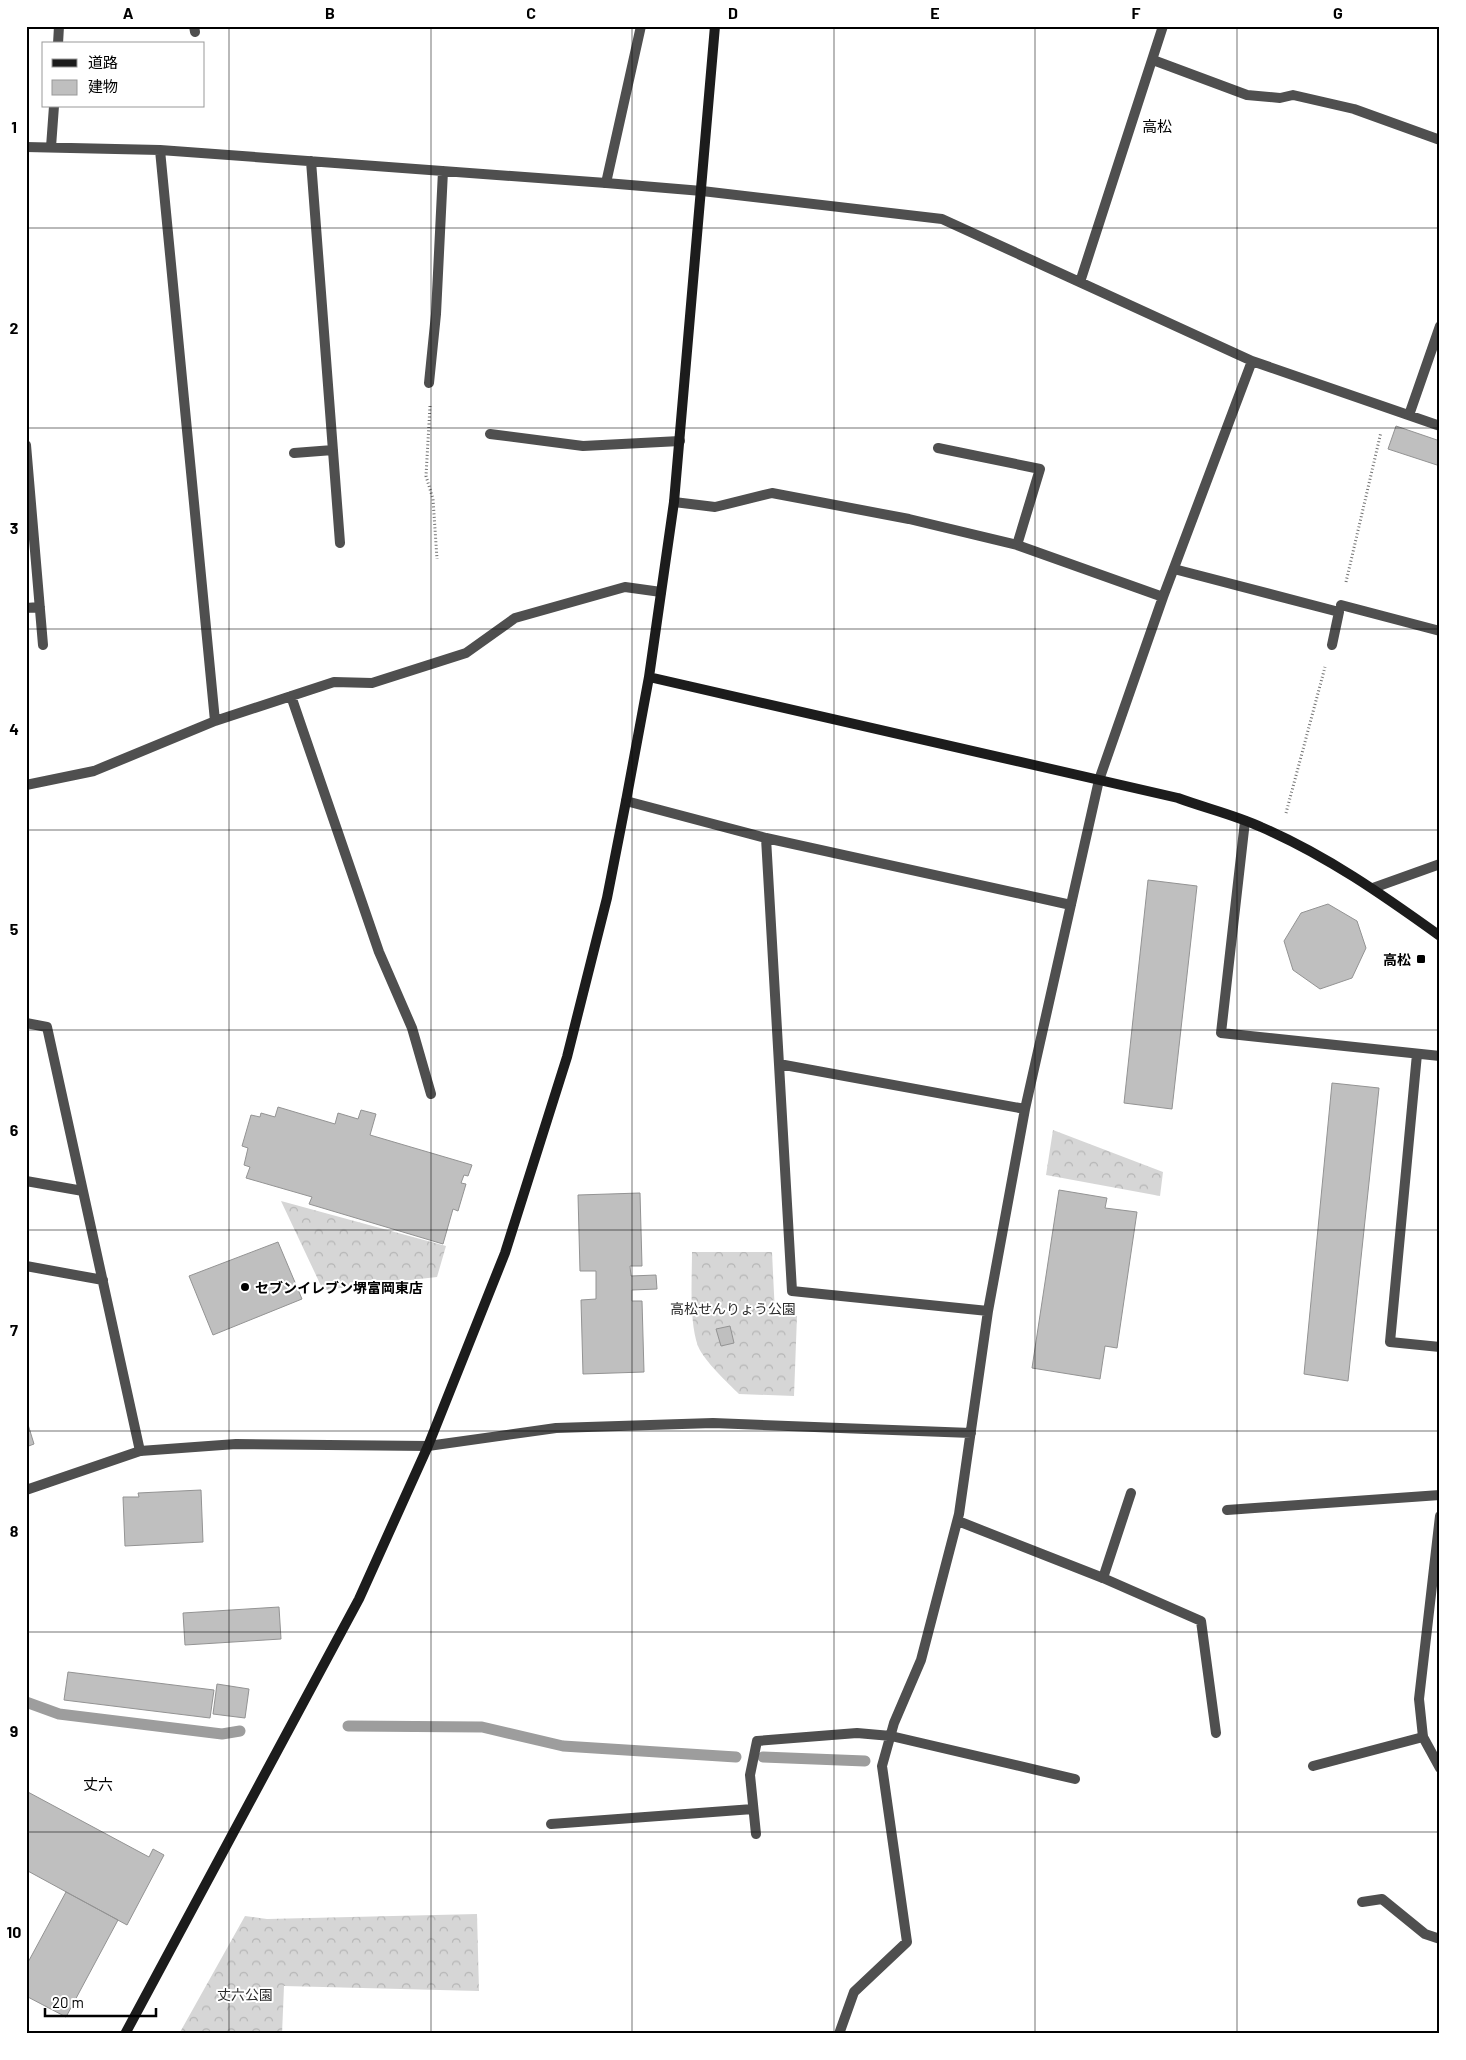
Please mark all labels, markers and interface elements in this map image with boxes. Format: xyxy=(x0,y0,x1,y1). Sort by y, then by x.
text: A xyxy=(123,3,134,22)
text: B xyxy=(325,3,335,22)
text: C xyxy=(526,3,536,22)
text: D xyxy=(728,3,738,22)
text: E xyxy=(930,3,940,22)
text: F xyxy=(1132,3,1141,22)
text: G xyxy=(1333,3,1343,22)
legend xyxy=(42,42,205,108)
text: 道路 xyxy=(88,53,118,71)
text: 建物 xyxy=(88,77,118,95)
text: 1 xyxy=(11,117,17,136)
district label: 高松 xyxy=(1142,117,1172,135)
text: 2 xyxy=(10,318,19,337)
text: 3 xyxy=(10,518,18,537)
text: 4 xyxy=(9,719,19,738)
text: 5 xyxy=(10,919,19,938)
place label: 高松 xyxy=(1383,951,1411,968)
marker: 高松 xyxy=(1415,953,1427,965)
text: 6 xyxy=(10,1120,19,1139)
place label: セブンイレブン堺富岡東店 xyxy=(255,1279,423,1296)
marker: セブンイレブン堺富岡東店 xyxy=(239,1281,251,1293)
park label: 高松せんりょう公園 xyxy=(670,1300,796,1317)
text: 7 xyxy=(10,1320,18,1339)
text: 8 xyxy=(10,1521,19,1540)
text: 9 xyxy=(10,1721,18,1740)
district label: 丈六 xyxy=(83,1775,113,1793)
text: 10 xyxy=(7,1922,21,1941)
scale bar xyxy=(45,1985,156,2017)
park label: 丈六公園 xyxy=(217,1986,273,2003)
text: 20 m xyxy=(52,1993,84,2011)

